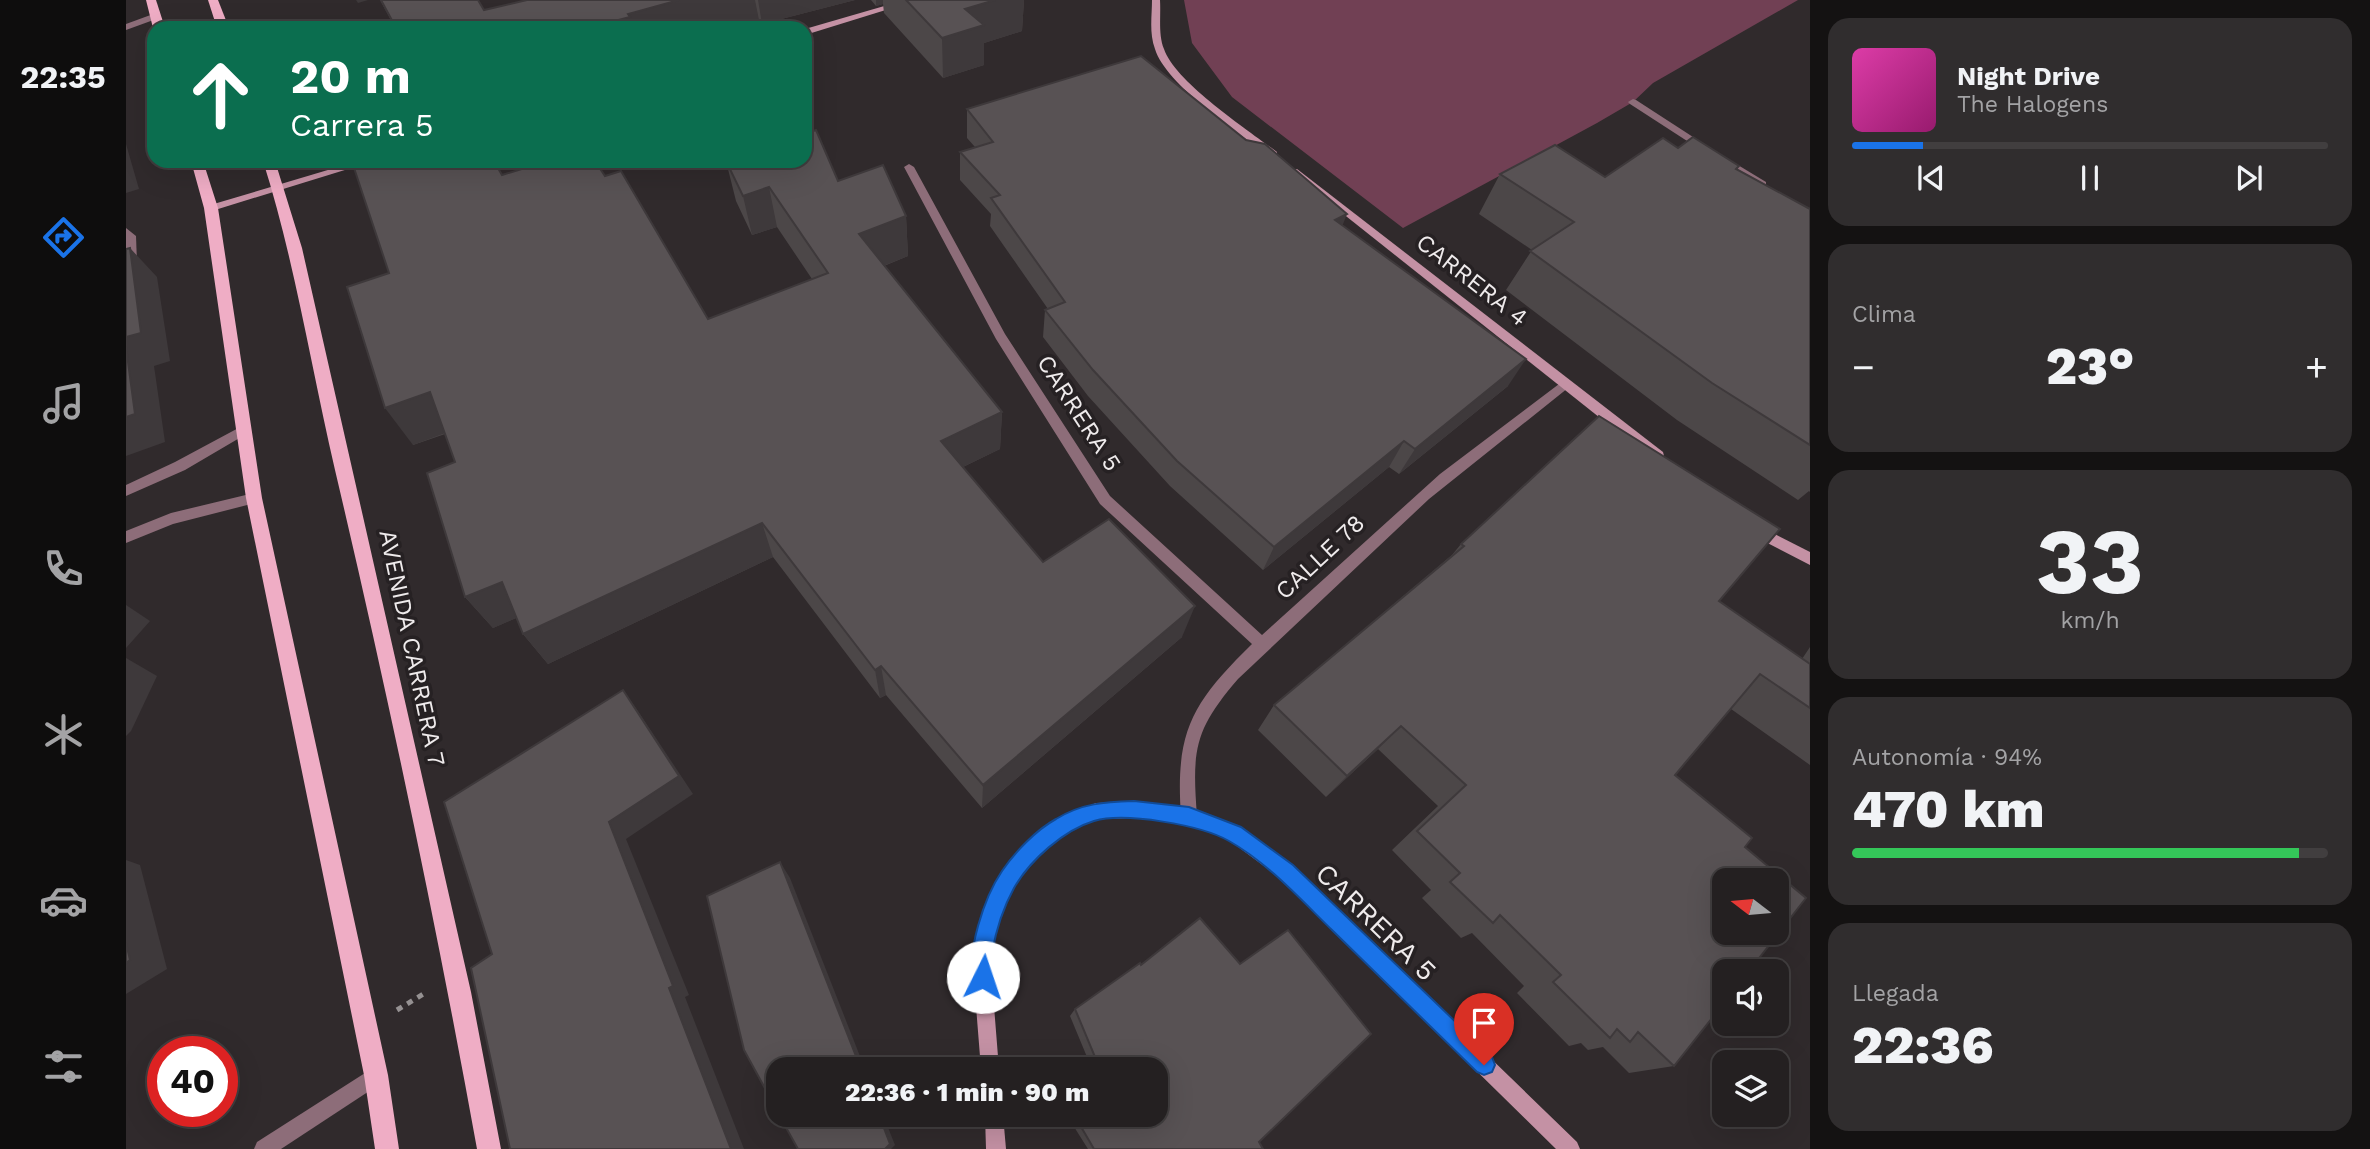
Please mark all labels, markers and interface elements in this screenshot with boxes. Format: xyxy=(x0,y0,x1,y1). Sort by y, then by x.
text: 20 m xyxy=(290,47,411,105)
icon: ahead xyxy=(175,49,266,140)
text: 22:35 xyxy=(20,58,106,96)
text: Night Drive xyxy=(1957,61,2100,91)
text: The Halogens xyxy=(1957,91,2108,118)
text: Carrera 5 xyxy=(290,106,434,144)
icon: previous xyxy=(1912,159,1950,197)
icon: pause xyxy=(2071,159,2109,197)
icon: next xyxy=(2230,159,2268,197)
icon: directions xyxy=(39,213,88,262)
street label: CARRERA 4 xyxy=(1411,228,1533,332)
text: Clima xyxy=(1852,301,1916,328)
text: 23° xyxy=(2046,336,2134,397)
text: − xyxy=(1852,345,1875,389)
text: + xyxy=(2305,345,2328,389)
street label: CARRERA 5 xyxy=(1031,350,1127,476)
icon: music xyxy=(39,379,88,428)
text: 33 xyxy=(2036,508,2144,615)
street label: CALLE 78 xyxy=(1270,509,1370,605)
street label: AVENIDA CARRERA 7 xyxy=(373,527,451,769)
icon: phone xyxy=(39,544,88,593)
text: km/h xyxy=(2060,607,2120,634)
icon: climate xyxy=(39,710,88,759)
text: Autonomía · 94% xyxy=(1852,744,2042,771)
text: 470 km xyxy=(1852,779,2045,840)
street label: CARRERA 5 xyxy=(1309,856,1443,988)
north arrow xyxy=(1712,868,1788,945)
map controls xyxy=(1712,868,1789,1127)
icon: car xyxy=(39,876,88,925)
position arrow xyxy=(946,940,1020,1014)
button: sound xyxy=(1712,959,1789,1036)
text: Llegada xyxy=(1852,980,1939,1007)
pin xyxy=(1454,993,1514,1065)
icon: arrive xyxy=(1465,1004,1503,1042)
text: 22:36 xyxy=(1852,1015,1994,1076)
speed limit sign: 40 xyxy=(147,1036,238,1127)
icon: filters xyxy=(39,1042,88,1091)
button: layers xyxy=(1712,1050,1789,1127)
text: 22:36 · 1 min · 90 m xyxy=(845,1077,1089,1107)

